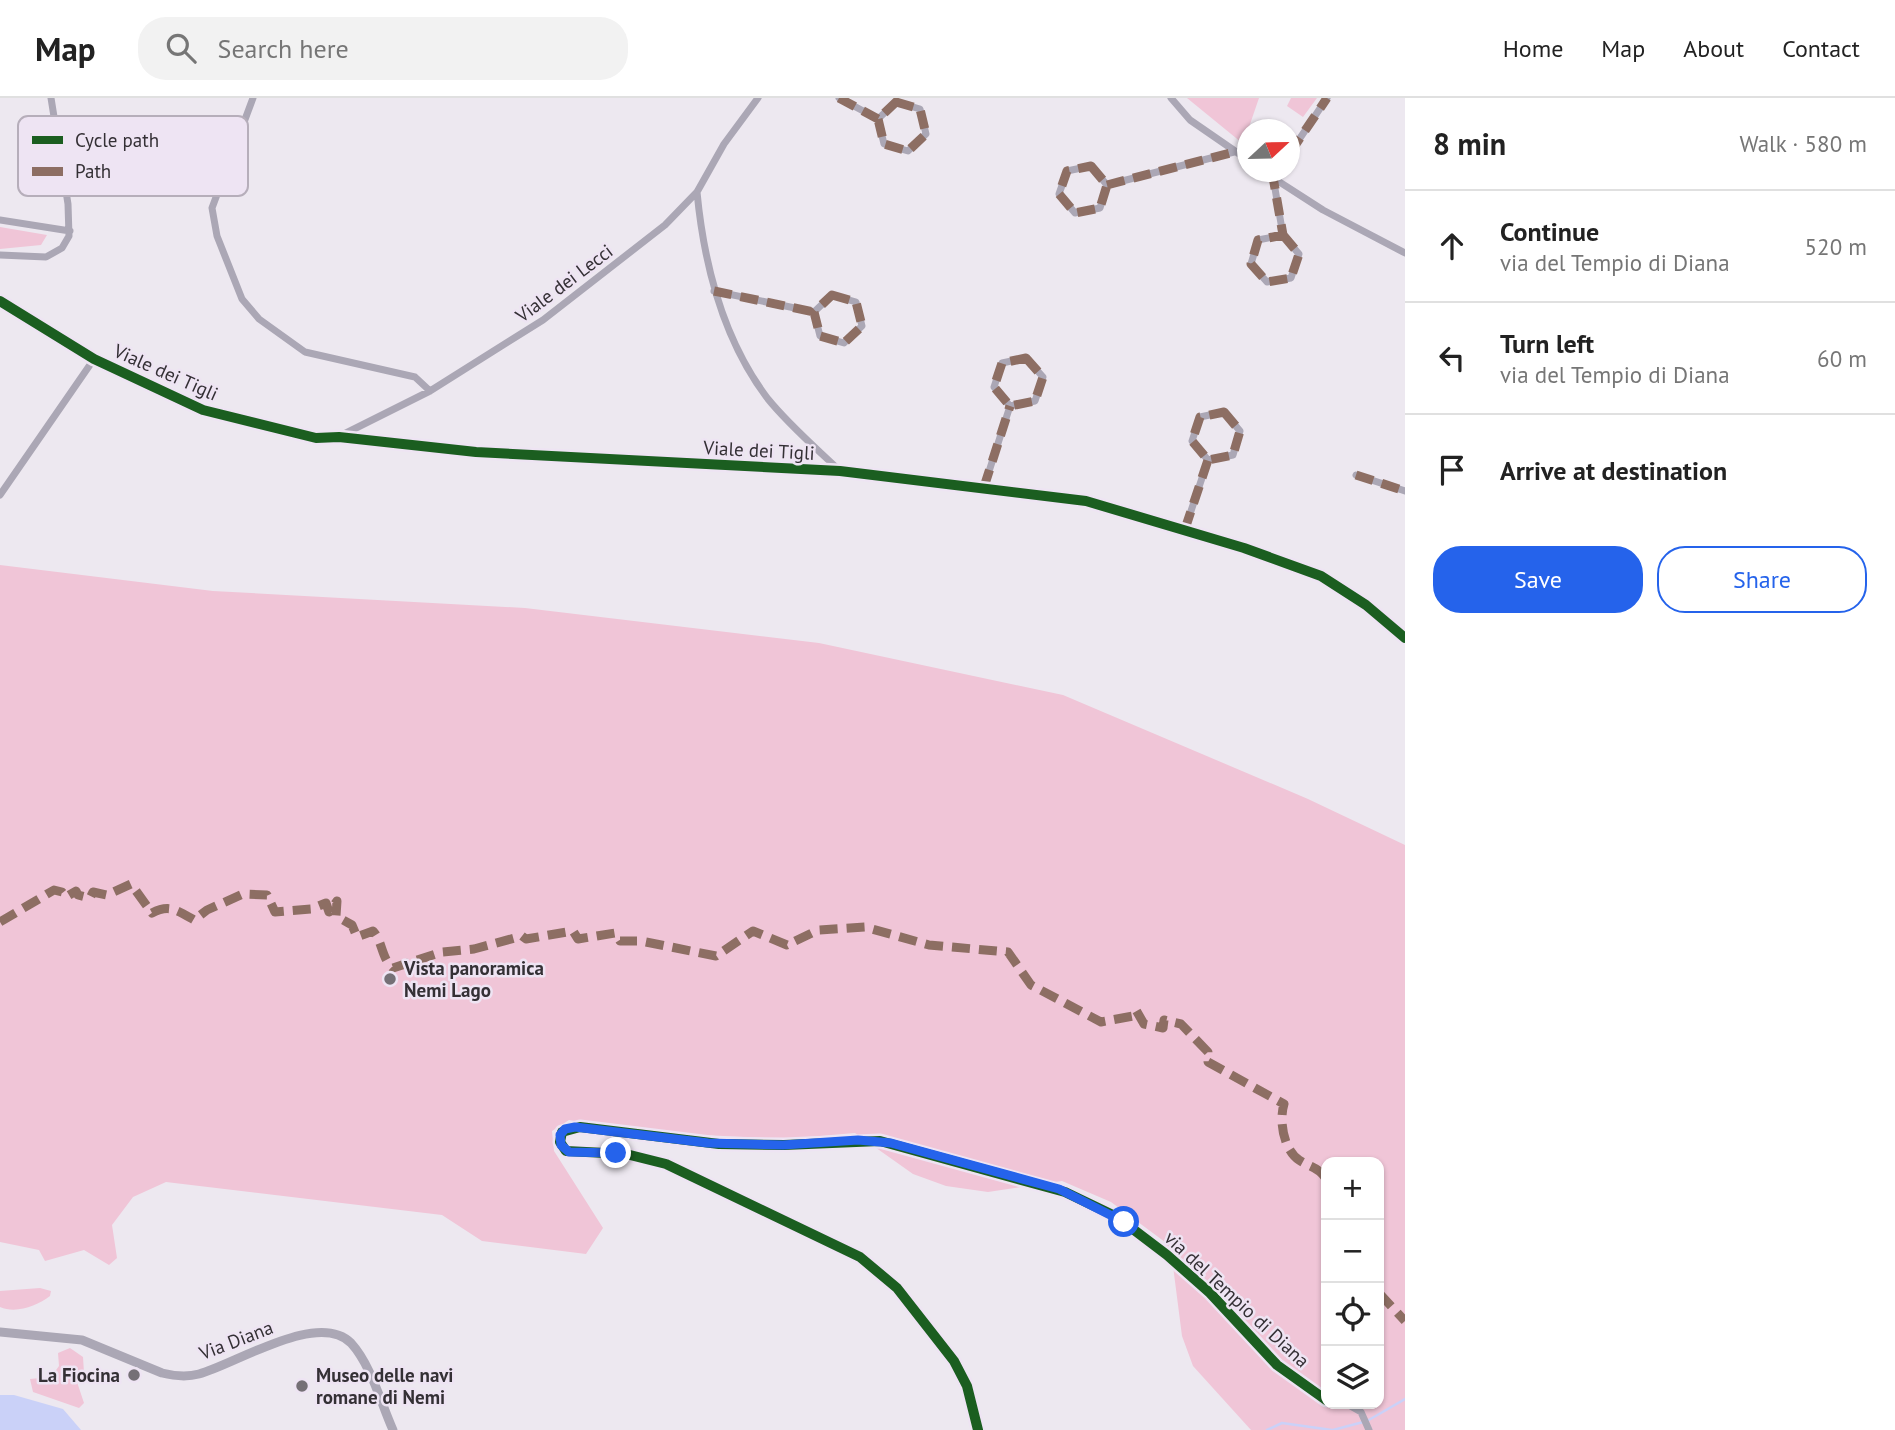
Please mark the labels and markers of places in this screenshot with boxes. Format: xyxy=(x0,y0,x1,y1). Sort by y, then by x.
place label: Vista panoramica Nemi Lago xyxy=(403,956,544,1002)
marker: Vista panoramica Nemi Lago xyxy=(382,971,398,987)
place label: La Fiocina xyxy=(38,1363,120,1387)
place label: Museo delle navi romane di Nemi xyxy=(316,1363,453,1409)
marker: La Fiocina xyxy=(126,1367,142,1383)
marker: Museo delle navi romane di Nemi xyxy=(294,1378,310,1394)

